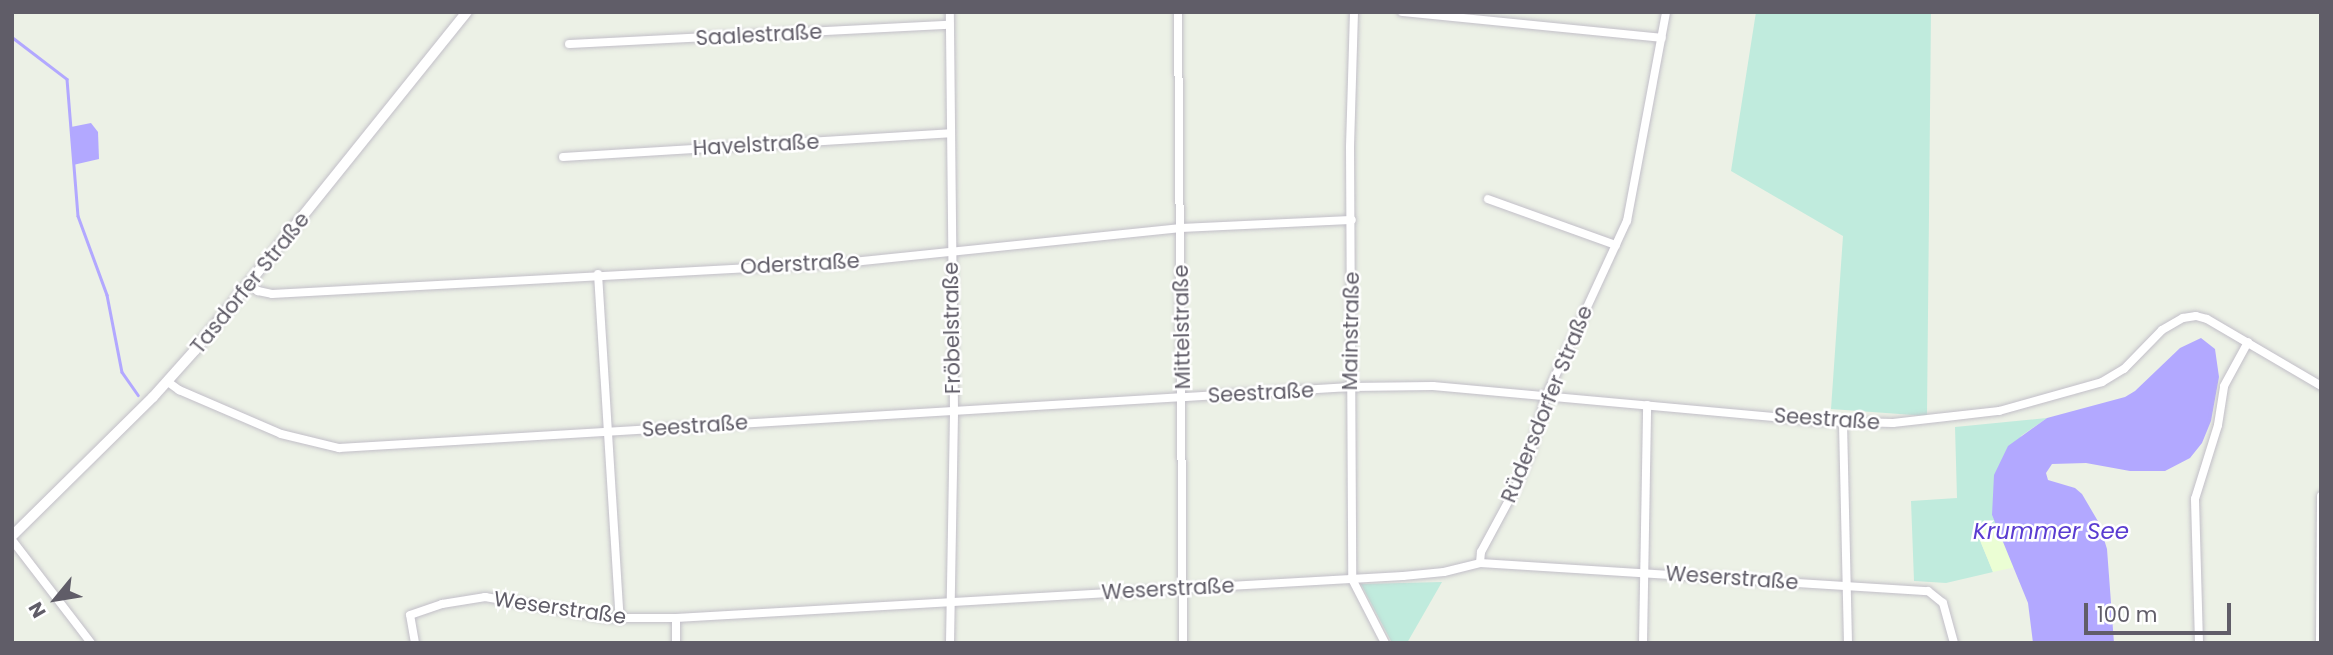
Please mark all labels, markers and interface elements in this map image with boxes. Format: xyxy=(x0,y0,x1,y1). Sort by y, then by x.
street label: Saalestraße xyxy=(695,19,823,51)
street label: Havelstraße xyxy=(692,129,820,161)
street label: Tasdorfer Straße xyxy=(185,207,315,359)
street label: Oderstraße xyxy=(740,248,860,280)
street label: Fröbelstraße xyxy=(938,262,966,394)
street label: Mittelstraße xyxy=(1168,264,1196,390)
street label: Mainstraße xyxy=(1337,271,1365,391)
street label: Rüdersdorfer Straße xyxy=(1496,302,1598,506)
street label: Seestraße xyxy=(1207,378,1315,408)
street label: Seestraße xyxy=(1773,403,1881,435)
street label: Seestraße xyxy=(641,410,749,442)
water label: Krummer See xyxy=(1973,517,2129,545)
street label: Weserstraße xyxy=(1665,561,1799,595)
north arrow xyxy=(21,564,91,634)
street label: Weserstraße xyxy=(1101,573,1235,605)
street label: Weserstraße xyxy=(492,586,628,630)
scale bar xyxy=(2088,588,2235,632)
text: N xyxy=(22,597,53,623)
text: 100 m xyxy=(2097,600,2157,629)

